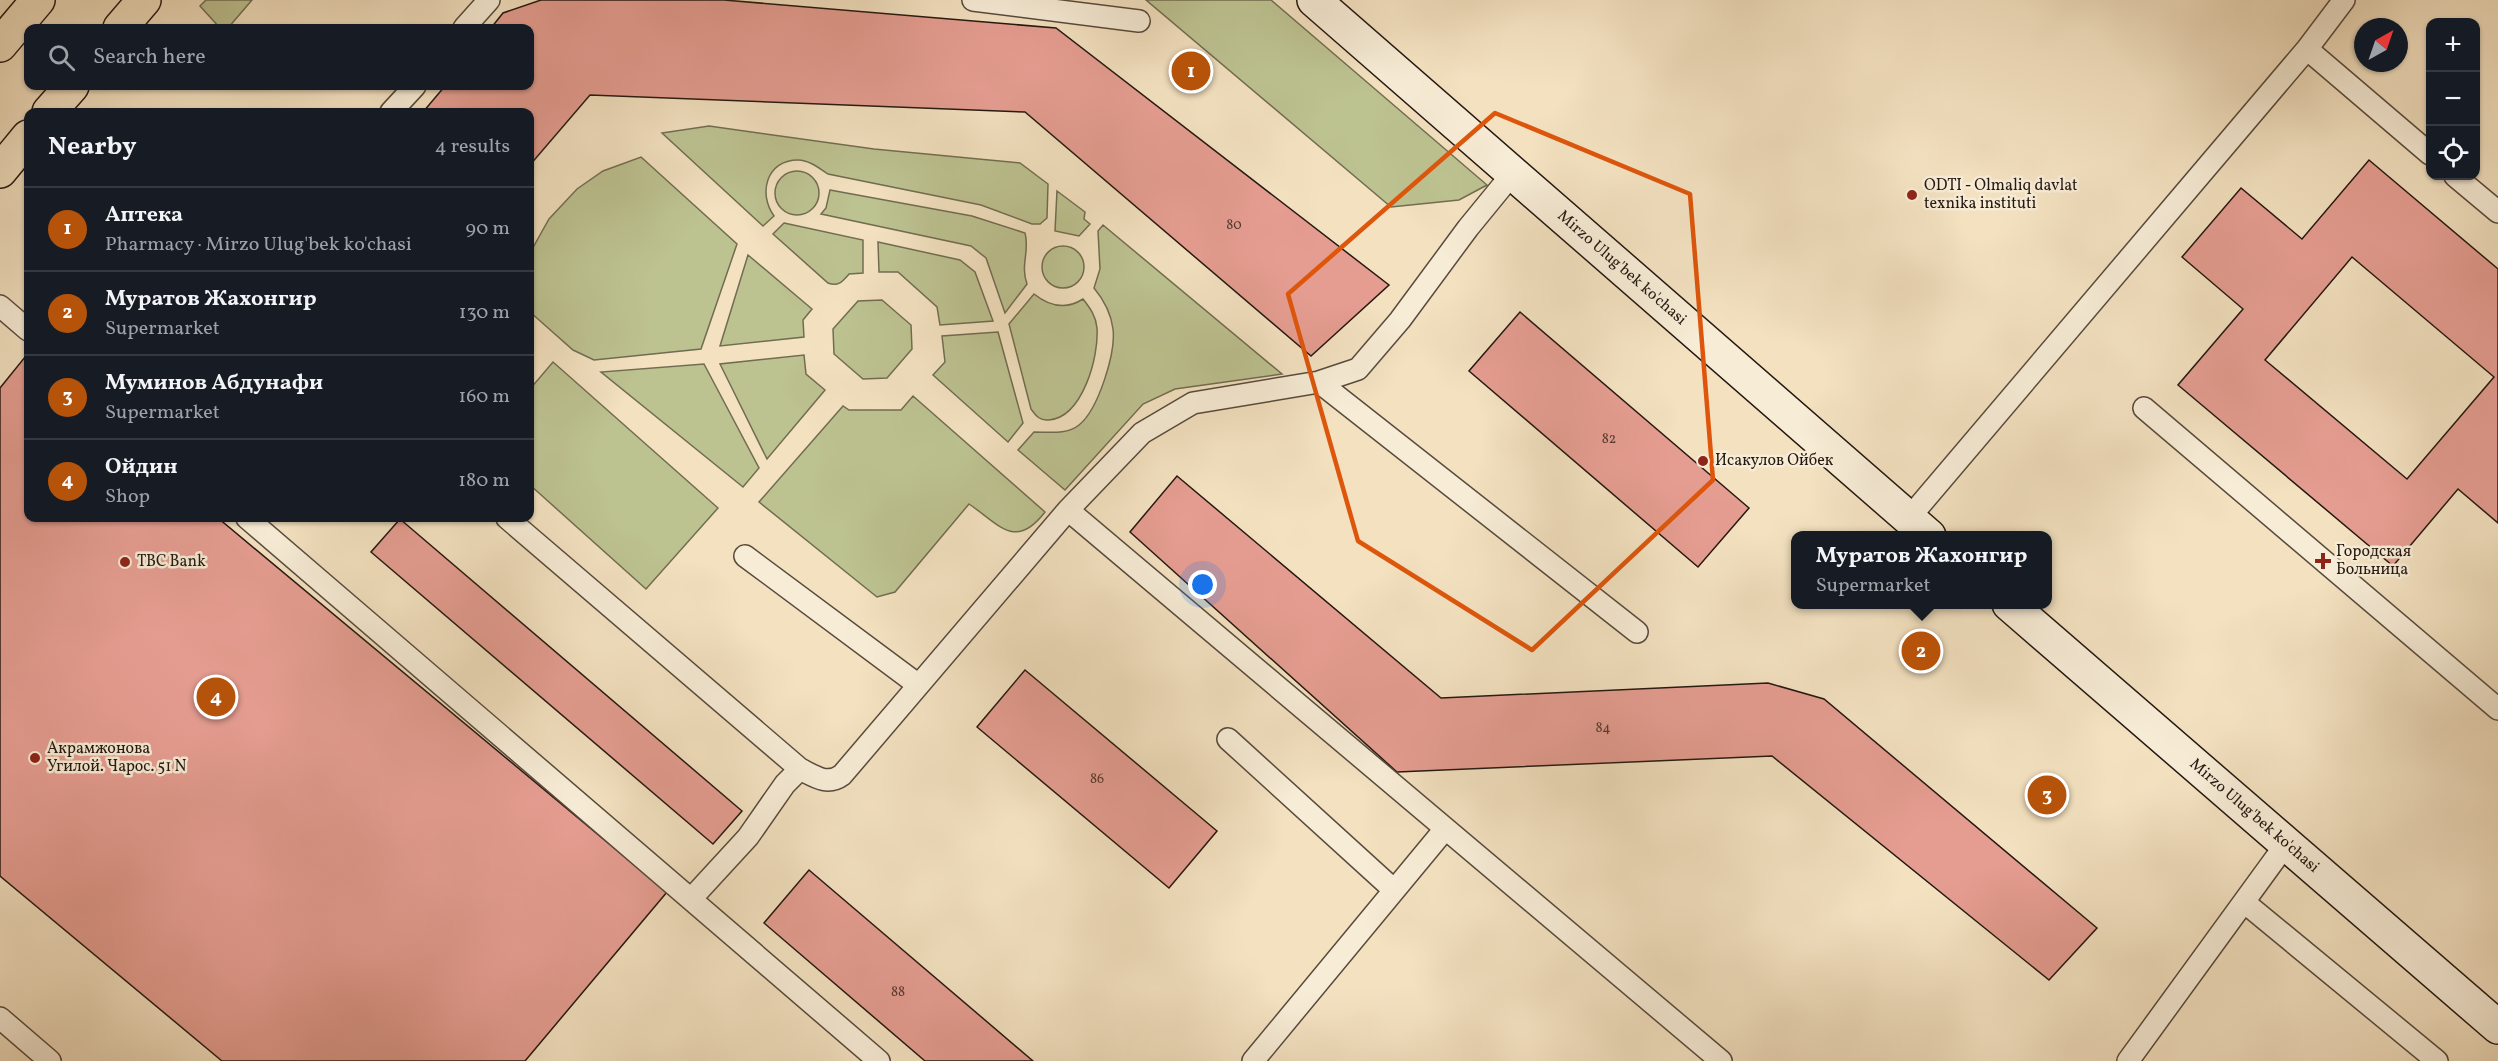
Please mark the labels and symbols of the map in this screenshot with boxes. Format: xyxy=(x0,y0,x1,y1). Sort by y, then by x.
north arrow xyxy=(2354,18,2408,72)
pin: 1 xyxy=(1172,48,1210,94)
place label: ODTI - Olmaliq davlat texnika instituti xyxy=(1924,175,2078,215)
marker: ODTI - Olmaliq davlat texnika instituti xyxy=(1905,188,1919,202)
street label: Mirzo Ulug'bek ko'chasi xyxy=(1552,206,1691,331)
house number: 80 xyxy=(1226,216,1242,235)
house number: 82 xyxy=(1602,430,1616,449)
place label: Исакулов Ойбек xyxy=(1715,450,1834,472)
marker: Исакулов Ойбек xyxy=(1696,454,1710,468)
place label: Городская Больница xyxy=(2336,541,2411,581)
place label: TBC Bank xyxy=(137,551,206,573)
marker: Городская Больница xyxy=(2314,552,2332,570)
marker: TBC Bank xyxy=(118,555,132,569)
your location xyxy=(1188,570,1217,599)
pin: 2 xyxy=(1902,628,1940,674)
pin: 4 xyxy=(196,674,236,720)
house number: 84 xyxy=(1595,719,1611,738)
place label: Акрамжонова Угилой. Чарос. 51 N xyxy=(47,738,187,778)
marker: Акрамжонова Угилой. Чарос. 51 N xyxy=(28,751,42,765)
street label: Mirzo Ulug'bek ko'chasi xyxy=(2184,754,2324,878)
house number: 86 xyxy=(1090,770,1104,789)
pin: 3 xyxy=(2028,772,2066,818)
house number: 88 xyxy=(891,983,905,1002)

